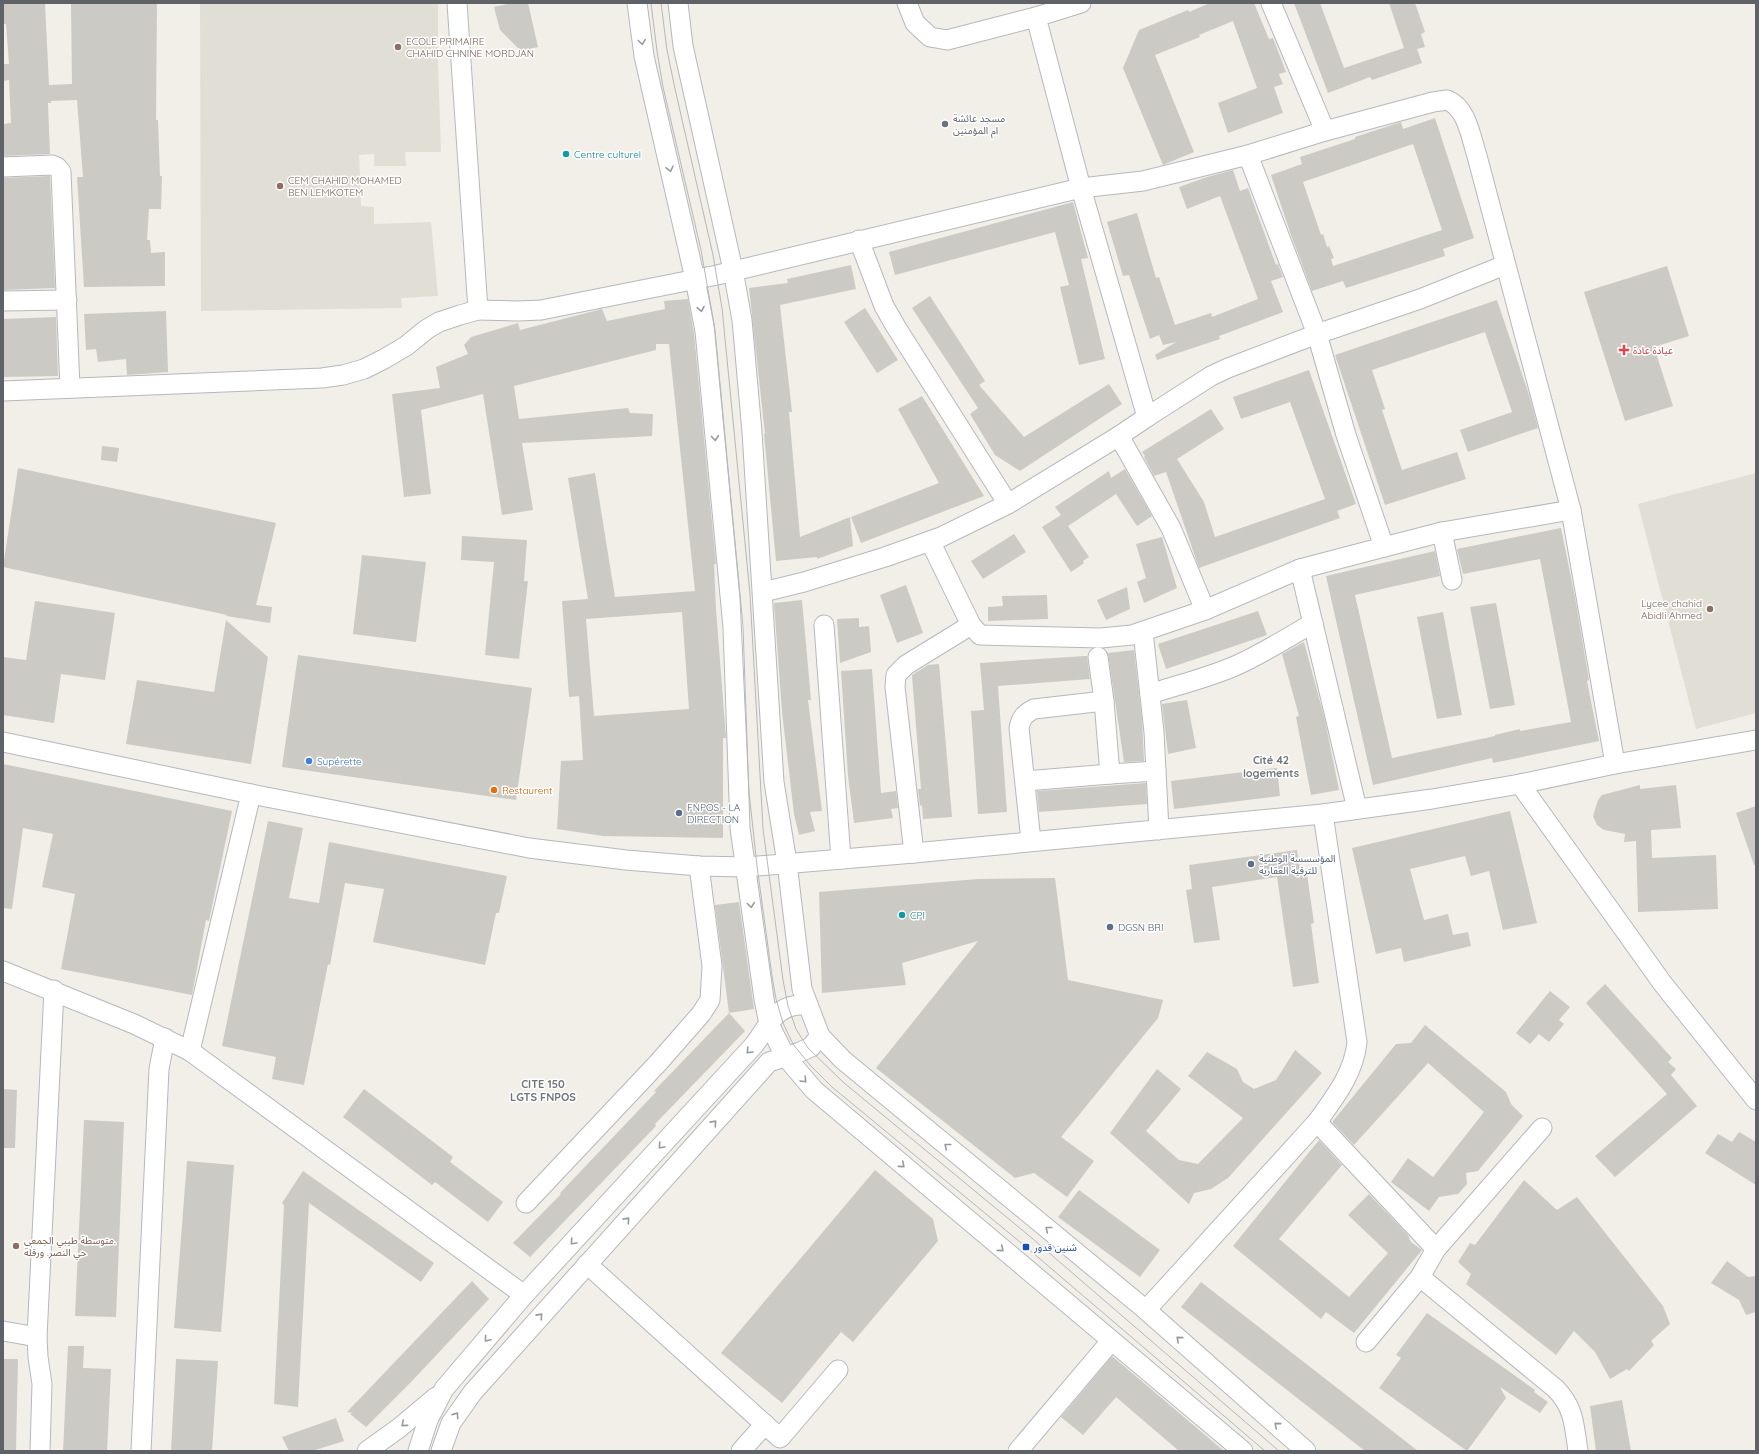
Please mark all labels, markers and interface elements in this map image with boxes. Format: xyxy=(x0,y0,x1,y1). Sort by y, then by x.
place label: ECOLE PRIMAIRE CHAHID CHNINE MORDJAN xyxy=(406,35,534,60)
one-way arrow xyxy=(637,39,646,45)
marker: ECOLE PRIMAIRE CHAHID CHNINE MORDJAN xyxy=(393,42,403,52)
place label: مسجد عائشة ام المؤمنين xyxy=(953,112,1005,139)
marker: مسجد عائشة ام المؤمنين xyxy=(940,119,950,129)
place label: Centre culturel xyxy=(574,148,641,161)
marker: Centre culturel xyxy=(561,149,571,159)
one-way arrow xyxy=(665,166,673,172)
place label: CEM CHAHID MOHAMED BEN LEMKOTEM xyxy=(288,174,402,199)
marker: CEM CHAHID MOHAMED BEN LEMKOTEM xyxy=(275,181,285,191)
one-way arrow xyxy=(696,306,704,312)
marker: عيادة عادة xyxy=(1618,344,1630,356)
place label: عيادة عادة xyxy=(1633,344,1673,357)
one-way arrow xyxy=(710,435,719,441)
place label: Lycee chahid Abidli Ahmed xyxy=(1641,597,1702,622)
marker: Lycee chahid Abidli Ahmed xyxy=(1705,604,1715,614)
district label: Cité 42 logements xyxy=(1243,753,1299,780)
place label: Supérette xyxy=(317,755,362,768)
marker: Supérette xyxy=(304,756,314,766)
place label: Restaurent xyxy=(502,784,553,797)
marker: Restaurent xyxy=(489,785,499,795)
place label: FNPOS - LA DIRECTION xyxy=(687,801,741,826)
marker: FNPOS - LA DIRECTION xyxy=(674,808,684,818)
place label: المؤسسسة الوطنية للترقية العقارية xyxy=(1259,852,1335,877)
marker: المؤسسسة الوطنية للترقية العقارية xyxy=(1246,859,1256,869)
one-way arrow xyxy=(746,902,755,908)
place label: CPI xyxy=(910,909,925,922)
marker: CPI xyxy=(897,910,907,920)
place label: DGSN BRI xyxy=(1118,921,1163,934)
marker: DGSN BRI xyxy=(1105,922,1115,932)
one-way arrow xyxy=(746,1046,754,1054)
one-way arrow xyxy=(799,1075,806,1082)
district label: CITE 150 LGTS FNPOS xyxy=(510,1077,576,1104)
one-way arrow xyxy=(709,1120,717,1128)
one-way arrow xyxy=(659,1142,666,1149)
one-way arrow xyxy=(945,1144,952,1151)
one-way arrow xyxy=(897,1160,905,1167)
one-way arrow xyxy=(622,1217,629,1224)
one-way arrow xyxy=(1045,1226,1052,1233)
place label: متوسطة طيبي الجمعي. حي النصر. ورقلة xyxy=(24,1234,116,1260)
one-way arrow xyxy=(570,1237,578,1245)
marker: متوسطة طيبي الجمعي. حي النصر. ورقلة xyxy=(11,1241,21,1251)
place label: شنين قدور xyxy=(1033,1241,1077,1254)
marker: شنين قدور xyxy=(1021,1242,1031,1252)
one-way arrow xyxy=(997,1244,1004,1251)
one-way arrow xyxy=(536,1314,543,1321)
one-way arrow xyxy=(484,1335,491,1342)
one-way arrow xyxy=(1177,1337,1184,1344)
one-way arrow xyxy=(451,1412,459,1419)
one-way arrow xyxy=(401,1419,409,1426)
one-way arrow xyxy=(1274,1423,1282,1430)

